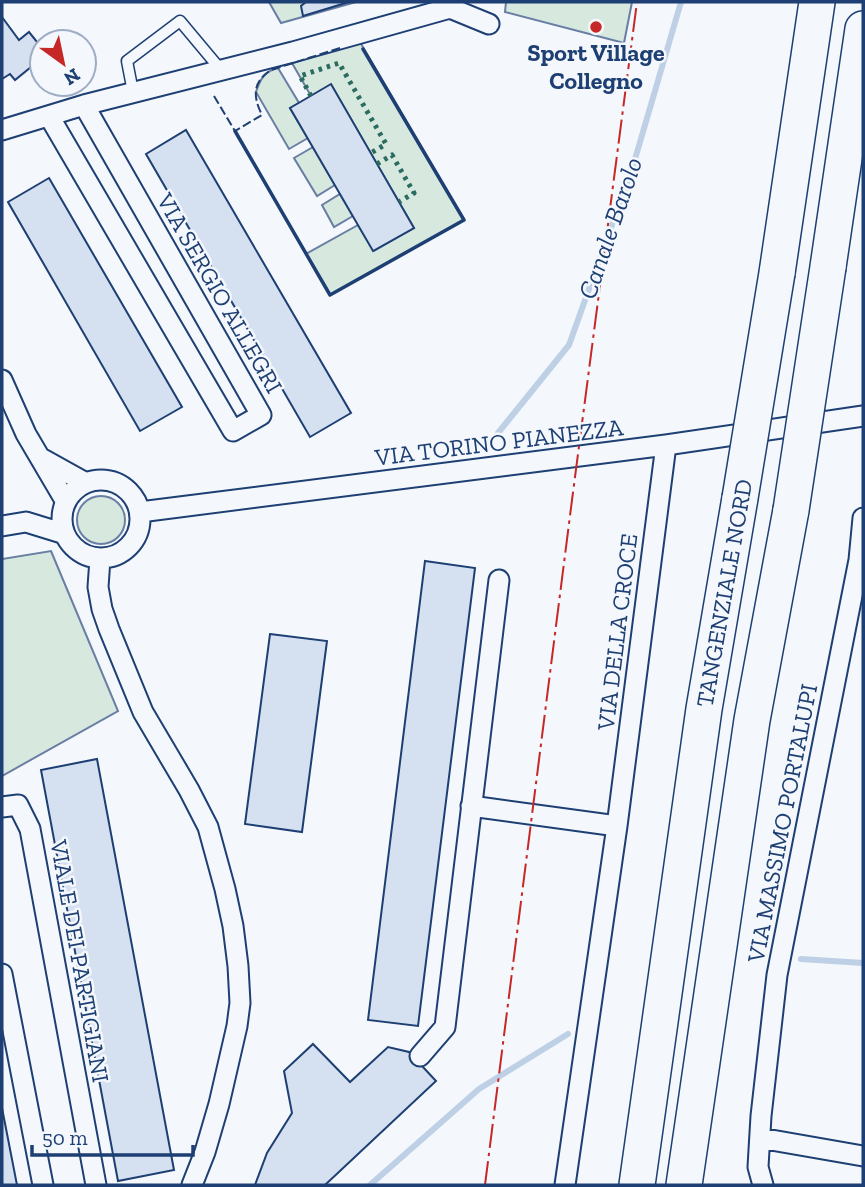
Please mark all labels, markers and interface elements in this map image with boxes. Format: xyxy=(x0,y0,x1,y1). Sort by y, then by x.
marker: Sport Village Collegno xyxy=(588,19,604,35)
north arrow xyxy=(28,28,98,98)
place label: Sport Village Collegno xyxy=(527,38,665,95)
text: N xyxy=(60,63,84,90)
water label: Canale Barolo xyxy=(571,153,649,303)
street label: VIA SERGIO ALLEGRI xyxy=(150,187,289,398)
street label: VIA TORINO PIANEZZA xyxy=(372,412,625,472)
street label: TANGENZIALE NORD xyxy=(690,477,758,709)
street label: VIA DELLA CROCE xyxy=(590,532,643,733)
street label: VIA MASSIMO PORTALUPI xyxy=(741,681,823,966)
street label: VIALE DEI PARTIGIANI xyxy=(44,836,116,1085)
scale bar xyxy=(32,1114,192,1158)
text: 50 m xyxy=(42,1125,88,1150)

